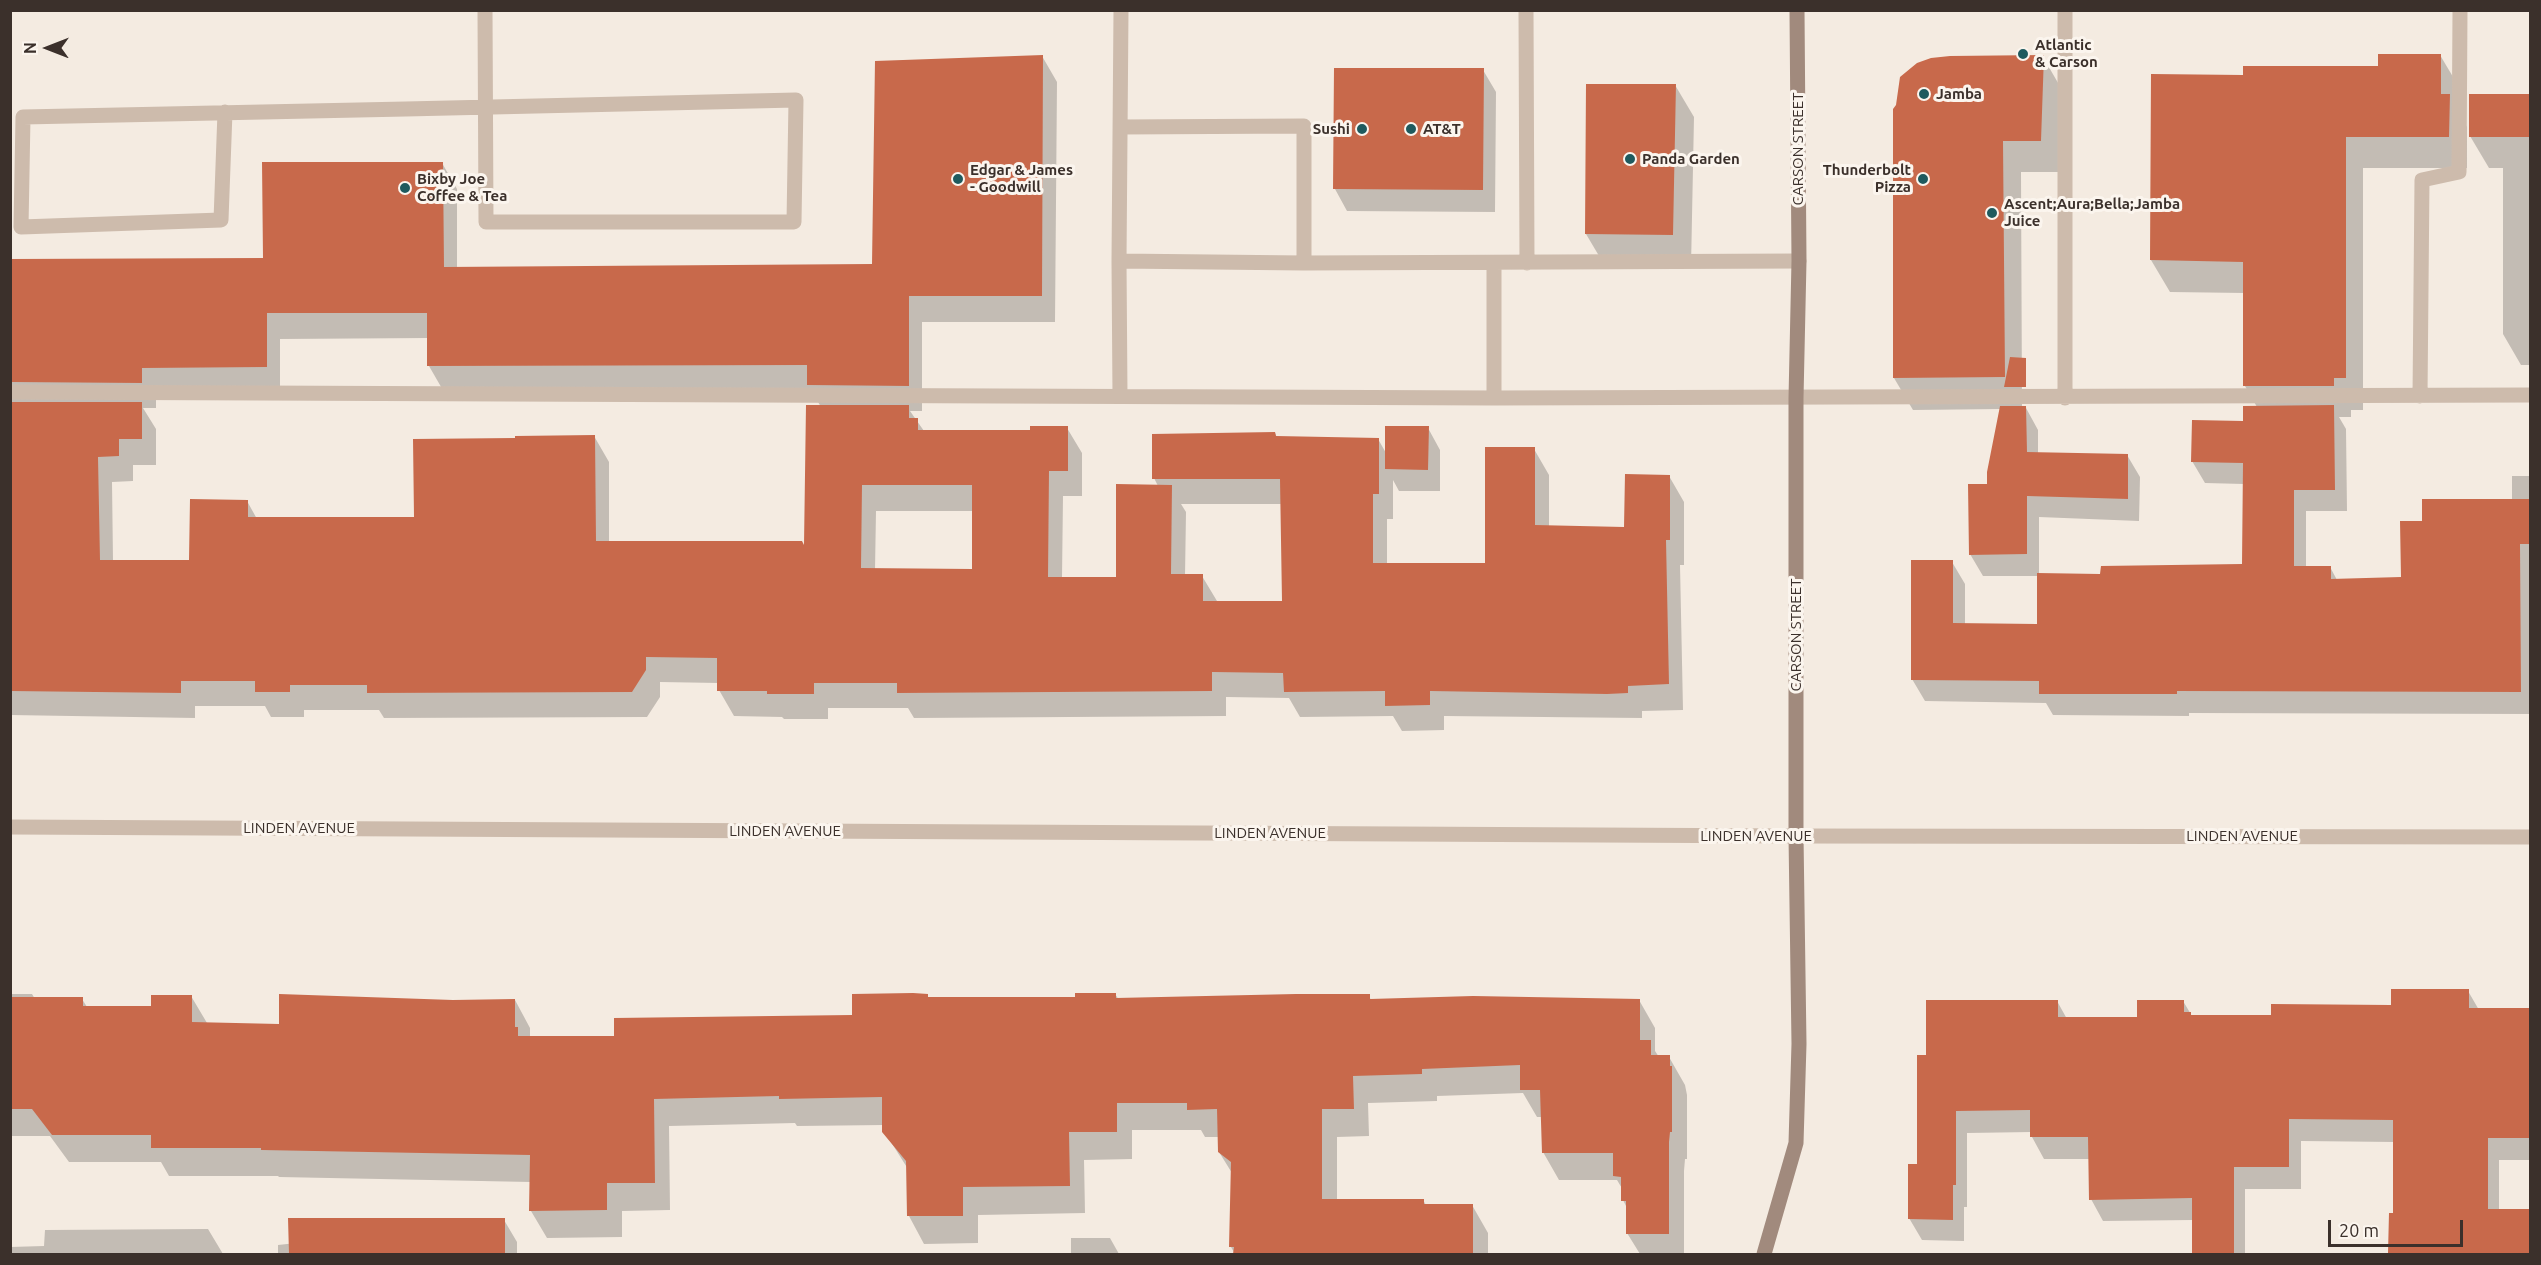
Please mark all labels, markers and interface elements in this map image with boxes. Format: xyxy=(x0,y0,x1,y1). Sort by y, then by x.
north arrow xyxy=(18,18,78,78)
place label: Atlantic & Carson xyxy=(2035,36,2098,71)
text: N xyxy=(21,42,39,54)
marker: Atlantic & Carson xyxy=(2016,47,2030,61)
place label: Jamba xyxy=(1936,85,1982,103)
marker: Jamba xyxy=(1917,87,1931,101)
street label: CARSON STREET xyxy=(1789,93,1807,205)
place label: Sushi xyxy=(1313,120,1350,138)
place label: AT&T xyxy=(1423,120,1461,138)
marker: Sushi xyxy=(1355,122,1369,136)
marker: AT&T xyxy=(1404,122,1418,136)
place label: Panda Garden xyxy=(1642,150,1740,168)
marker: Panda Garden xyxy=(1623,152,1637,166)
place label: Edgar & James - Goodwill xyxy=(970,161,1073,196)
place label: Thunderbolt Pizza xyxy=(1823,161,1911,196)
place label: Bixby Joe Coffee & Tea xyxy=(417,170,507,205)
marker: Edgar & James - Goodwill xyxy=(951,172,965,186)
marker: Thunderbolt Pizza xyxy=(1916,172,1930,186)
marker: Bixby Joe Coffee & Tea xyxy=(398,181,412,195)
place label: Ascent;Aura;Bella;Jamba Juice xyxy=(2004,195,2180,230)
marker: Ascent;Aura;Bella;Jamba Juice xyxy=(1985,206,1999,220)
street label: CARSON STREET xyxy=(1787,579,1805,691)
street label: LINDEN AVENUE xyxy=(243,819,355,837)
street label: LINDEN AVENUE xyxy=(729,822,841,840)
street label: LINDEN AVENUE xyxy=(1214,824,1326,842)
street label: LINDEN AVENUE xyxy=(1700,827,1812,845)
street label: LINDEN AVENUE xyxy=(2186,827,2298,845)
scale bar xyxy=(2331,1208,2466,1246)
text: 20 m xyxy=(2339,1220,2379,1240)

